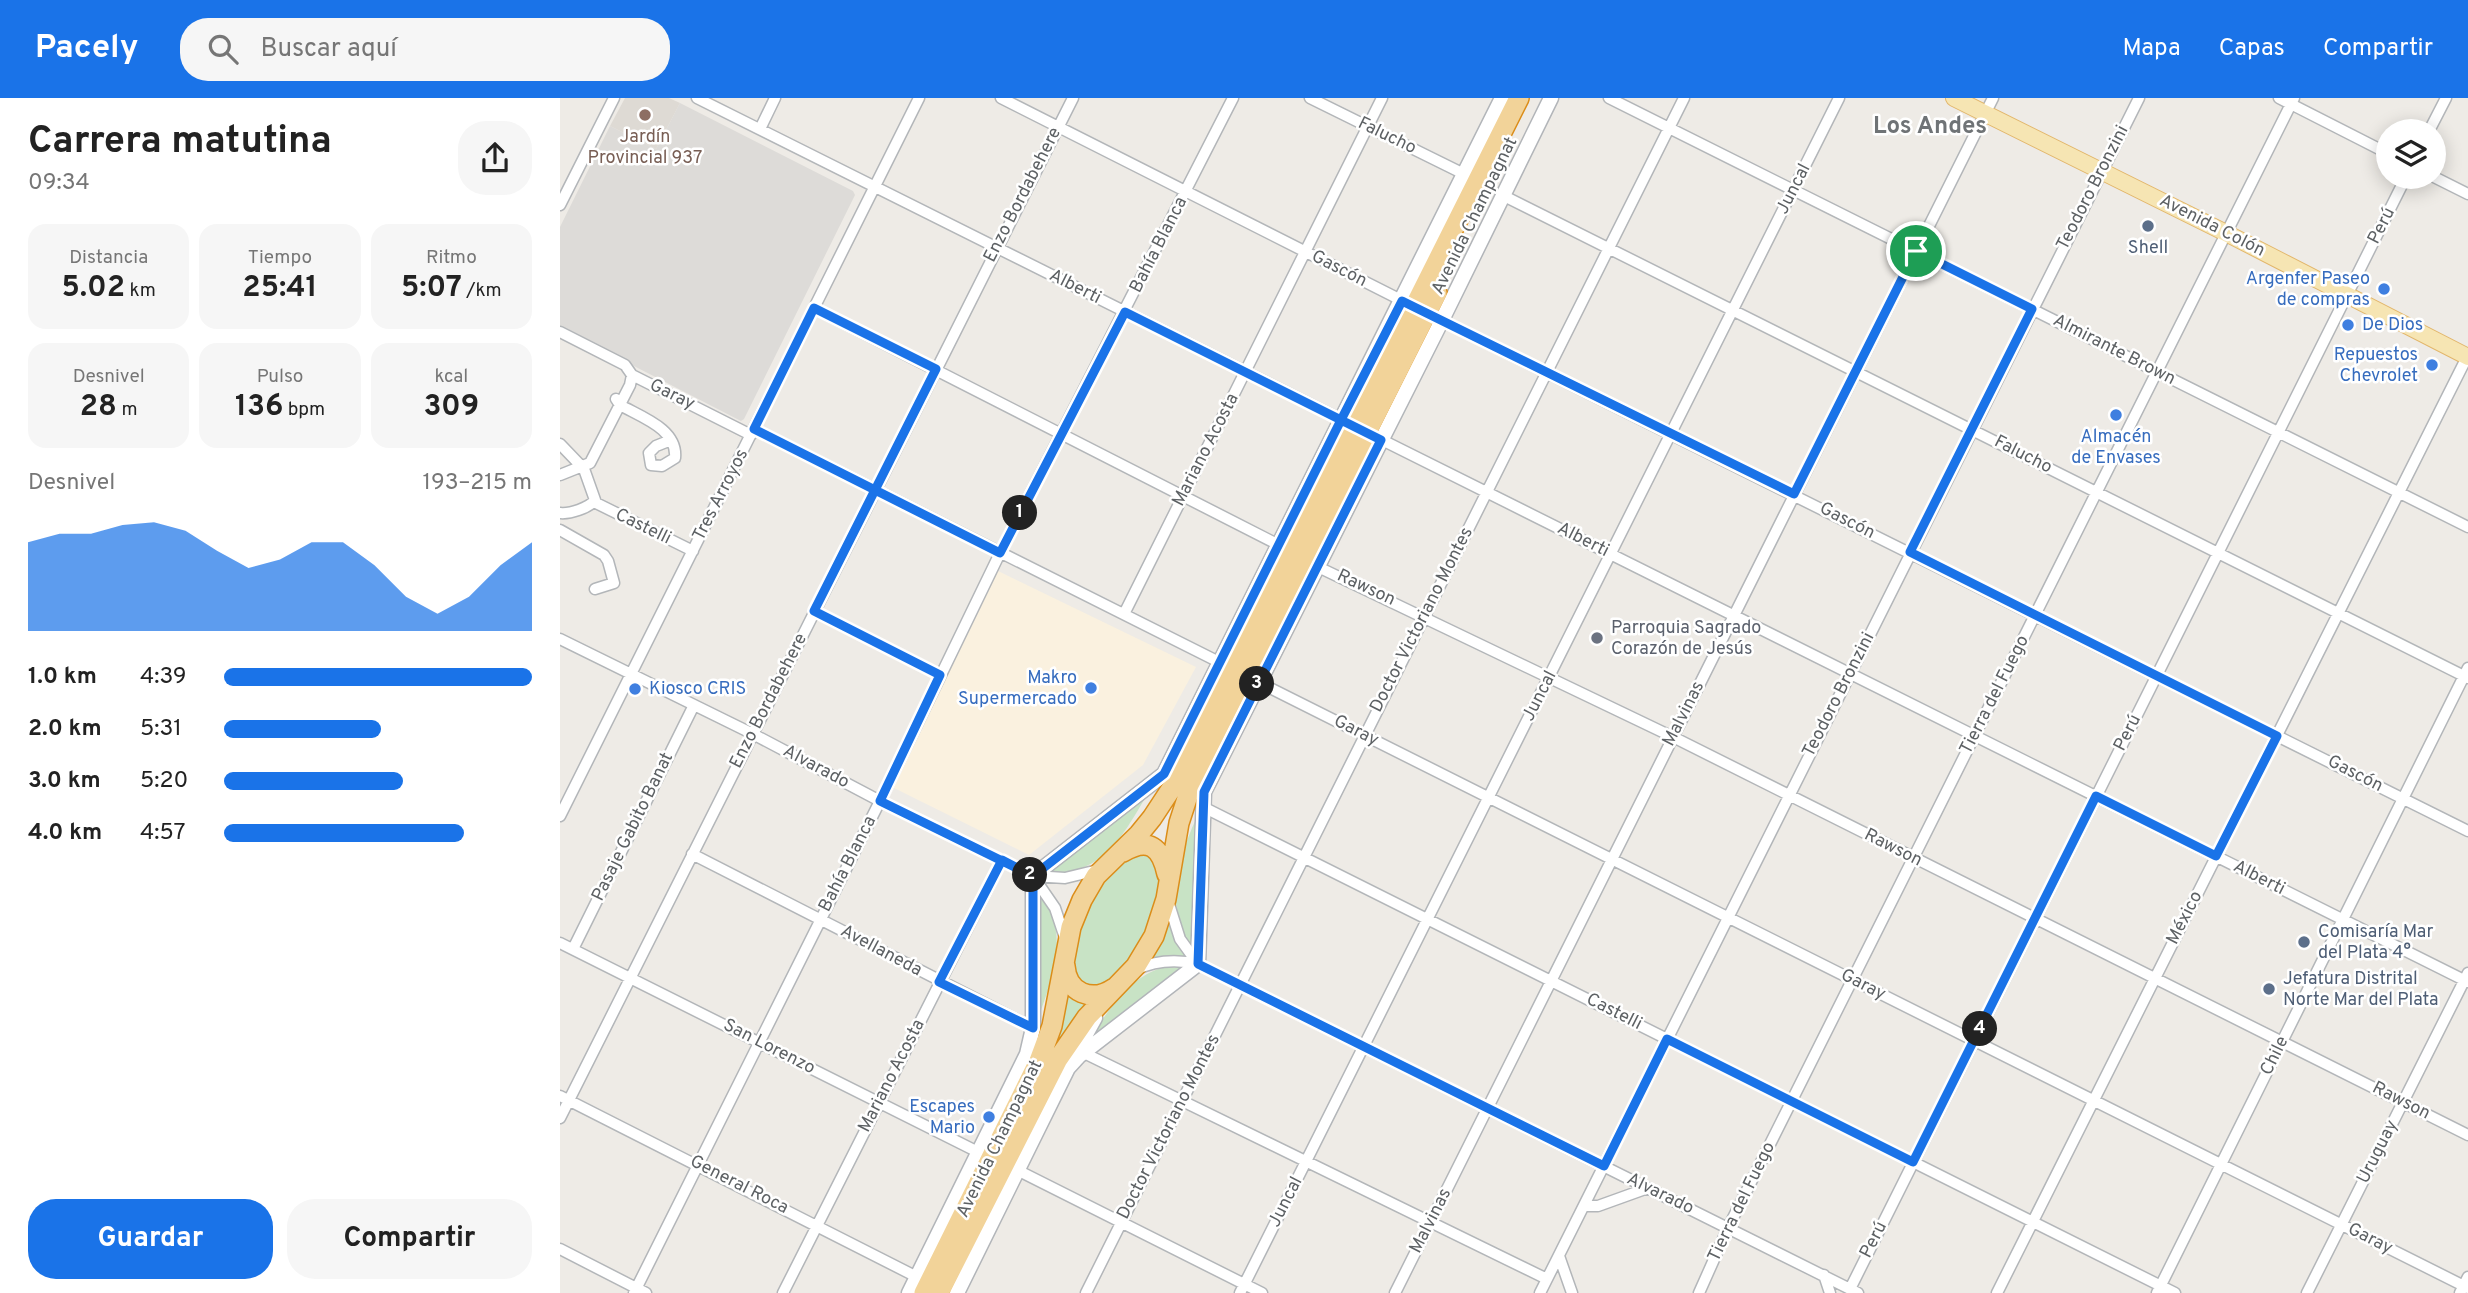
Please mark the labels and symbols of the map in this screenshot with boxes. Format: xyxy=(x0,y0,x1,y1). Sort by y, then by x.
marker: Jardín Provincial 937 xyxy=(637,107,653,123)
street label: Falucho xyxy=(1354,112,1420,160)
district label: Los Andes xyxy=(1873,112,1987,142)
street label: Teodoro Bronzini xyxy=(2052,122,2134,254)
street label: Enzo Bordabehere xyxy=(979,124,1067,266)
place label: Jardín Provincial 937 xyxy=(588,126,702,170)
street label: Avenida Champagnat xyxy=(1427,133,1523,299)
street label: Juncal xyxy=(1772,160,1816,218)
street label: Avenida Colón xyxy=(2155,190,2269,262)
street label: Bahía Blanca xyxy=(1125,193,1193,297)
street label: Perú xyxy=(2363,204,2401,248)
marker: Shell xyxy=(2140,218,2156,234)
pin xyxy=(1886,221,1946,281)
place label: Shell xyxy=(2128,237,2168,260)
street label: Gascón xyxy=(1307,245,1371,293)
street label: Alberti xyxy=(1045,264,1105,310)
place label: Argenfer Paseo de compras xyxy=(2246,268,2370,312)
marker: Argenfer Paseo de compras xyxy=(2376,281,2392,297)
street label: Almirante Brown xyxy=(2049,309,2179,391)
place label: De Dios xyxy=(2362,314,2423,337)
marker: De Dios xyxy=(2340,317,2356,333)
place label: Repuestos Chevrolet xyxy=(2334,344,2418,388)
marker: Repuestos Chevrolet xyxy=(2424,357,2440,373)
street label: Garay xyxy=(646,374,698,416)
street label: Mariano Acosta xyxy=(1168,389,1244,511)
marker: Almacén de Envases xyxy=(2108,407,2124,423)
place label: Almacén de Envases xyxy=(2071,426,2161,470)
street label: Falucho xyxy=(1990,431,2056,479)
street label: Tres Arroyos xyxy=(688,445,754,545)
pin: 1 xyxy=(1002,496,1037,530)
street label: Gascón xyxy=(1815,497,1879,545)
street label: Castelli xyxy=(611,504,675,550)
street label: Alberti xyxy=(1553,517,1613,563)
street label: Doctor Victoriano Montes xyxy=(1365,524,1479,716)
street label: Rawson xyxy=(1333,564,1399,612)
place label: Parroquia Sagrado Corazón de Jesús xyxy=(1611,617,1761,661)
street label: Teodoro Bronzini xyxy=(1798,629,1880,761)
street label: Enzo Bordabehere xyxy=(725,630,813,772)
marker: Parroquia Sagrado Corazón de Jesús xyxy=(1589,630,1605,646)
street label: Tierra del Fuego xyxy=(1955,632,2035,758)
pin: 3 xyxy=(1240,666,1274,702)
place label: Makro Supermercado xyxy=(958,667,1077,711)
street label: Juncal xyxy=(1518,667,1562,725)
place label: Kiosco CRIS xyxy=(649,678,746,701)
street label: Malvinas xyxy=(1658,678,1710,750)
marker: Makro Supermercado xyxy=(1083,680,1099,696)
marker: Kiosco CRIS xyxy=(627,681,643,697)
street label: Garay xyxy=(1330,710,1382,752)
street label: Perú xyxy=(2109,711,2147,755)
street label: Alvarado xyxy=(779,740,853,794)
street label: Pasaje Gabito Banat xyxy=(587,749,679,905)
street label: Gascón xyxy=(2323,750,2387,798)
street label: Bahía Blanca xyxy=(814,812,882,916)
street label: Rawson xyxy=(1860,824,1926,872)
street label: Alberti xyxy=(2229,855,2289,901)
pin: 2 xyxy=(1012,858,1048,892)
street label: México xyxy=(2162,887,2208,949)
street label: Avellaneda xyxy=(836,920,926,982)
place label: Comisaría Mar del Plata 4° xyxy=(2318,921,2433,965)
marker: Comisaría Mar del Plata 4° xyxy=(2296,934,2312,950)
street label: Garay xyxy=(1837,964,1889,1006)
place label: Jefatura Distrital Norte Mar del Plata xyxy=(2283,968,2439,1012)
marker: Jefatura Distrital Norte Mar del Plata xyxy=(2261,981,2277,997)
street label: Castelli xyxy=(1582,988,1646,1036)
pin: 4 xyxy=(1962,1012,1998,1046)
street label: San Lorenzo xyxy=(719,1014,819,1080)
street label: Mariano Acosta xyxy=(854,1015,930,1137)
street label: Doctor Victoriano Montes xyxy=(1112,1031,1226,1223)
street label: Chile xyxy=(2256,1033,2294,1079)
street label: Avenida Champagnat xyxy=(952,1056,1048,1222)
street label: Rawson xyxy=(2368,1077,2434,1125)
place label: Escapes Mario xyxy=(909,1096,975,1140)
marker: Escapes Mario xyxy=(981,1109,997,1125)
street label: Uruguay xyxy=(2352,1116,2404,1188)
street label: Tierra del Fuego xyxy=(1703,1138,1781,1266)
street label: General Roca xyxy=(686,1150,792,1220)
street label: Alvarado xyxy=(1623,1168,1697,1220)
street label: Juncal xyxy=(1264,1173,1308,1231)
street label: Malvinas xyxy=(1405,1185,1457,1257)
street label: Perú xyxy=(1855,1218,1893,1262)
street label: Garay xyxy=(2344,1218,2396,1260)

